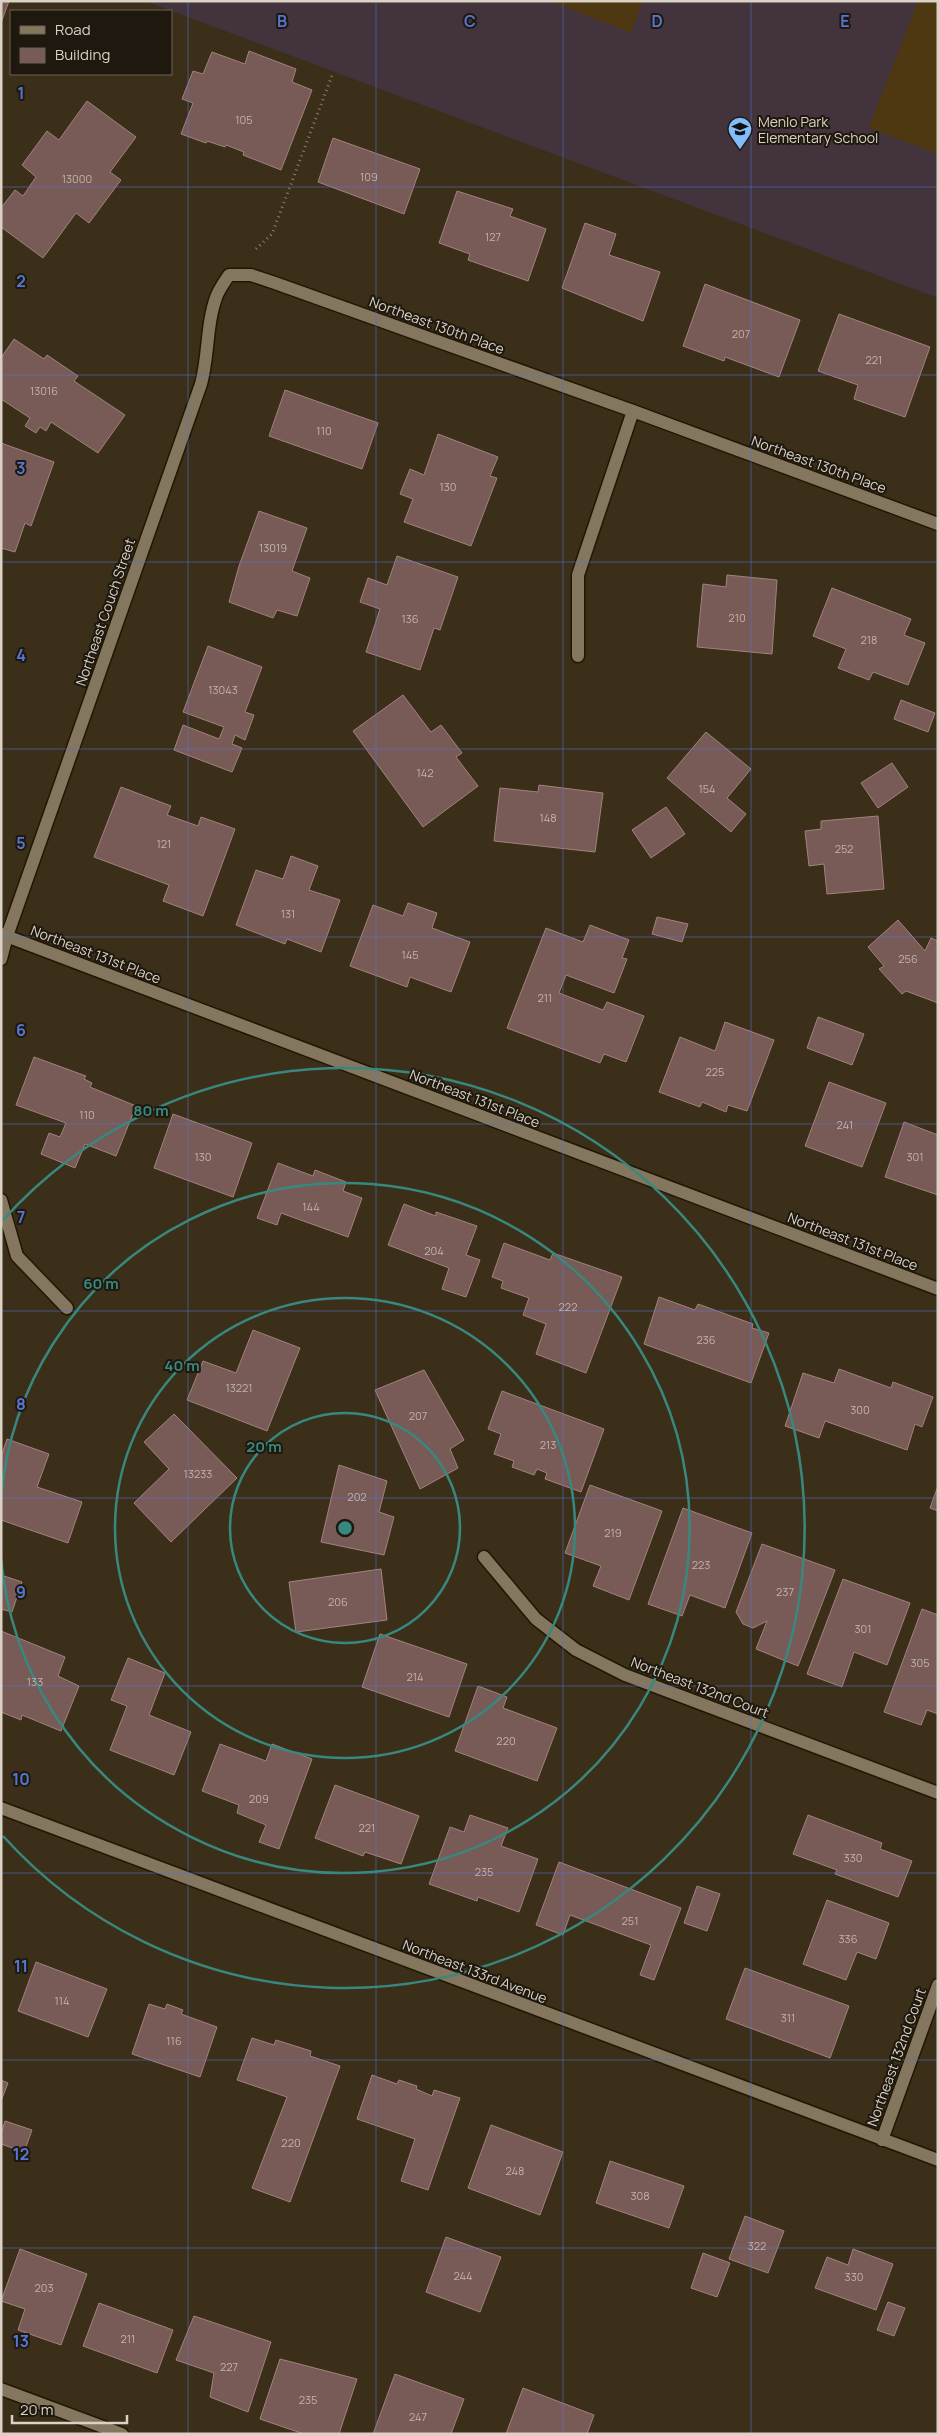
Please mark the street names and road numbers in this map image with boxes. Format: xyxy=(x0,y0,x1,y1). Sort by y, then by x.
street label: Northeast 130th Place xyxy=(367,292,507,358)
street label: Northeast 130th Place xyxy=(749,431,889,497)
street label: Northeast Couch Street xyxy=(71,535,139,688)
street label: Northeast 131st Place xyxy=(28,920,164,988)
street label: Northeast 131st Place xyxy=(407,1064,543,1132)
street label: Northeast 131st Place xyxy=(785,1207,921,1275)
street label: Northeast 132nd Court xyxy=(628,1652,772,1722)
street label: Northeast 133rd Avenue xyxy=(400,1935,550,2007)
street label: Northeast 132nd Court xyxy=(862,1985,930,2129)

